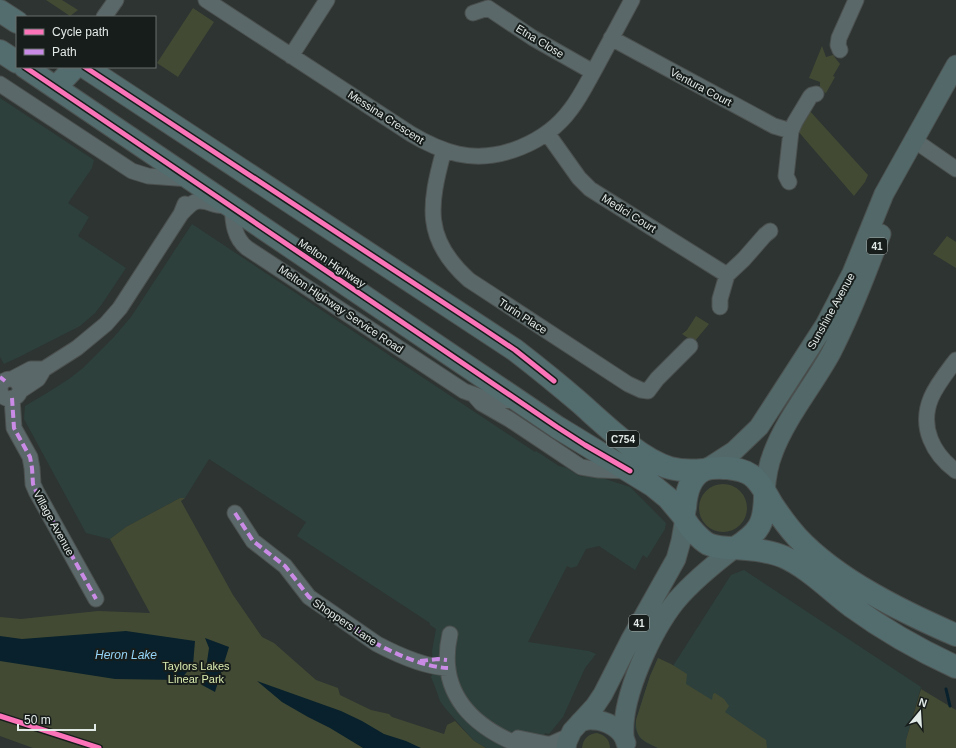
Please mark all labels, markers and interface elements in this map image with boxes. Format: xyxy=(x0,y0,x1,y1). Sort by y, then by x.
legend xyxy=(16,16,156,68)
street label: Etna Close xyxy=(514,22,566,60)
text: Cycle path xyxy=(52,25,109,39)
text: Path xyxy=(52,45,77,59)
street label: Ventura Court xyxy=(668,66,734,108)
street label: Messina Crescent xyxy=(346,88,426,146)
street label: Medici Court xyxy=(600,192,658,234)
street label: Melton Highway xyxy=(296,236,368,290)
road number: 41 xyxy=(867,238,887,254)
street label: Melton Highway Service Road xyxy=(277,263,405,355)
street label: Sunshine Avenue xyxy=(805,271,857,351)
street label: Turin Place xyxy=(497,296,549,336)
road number: C754 xyxy=(607,431,639,447)
street label: Village Avenue xyxy=(31,488,77,558)
street label: Shoppers Lane xyxy=(311,596,379,648)
road number: 41 xyxy=(629,615,649,631)
water label: Heron Lake xyxy=(95,648,157,662)
park label: Taylors Lakes Linear Park xyxy=(162,660,230,685)
north arrow xyxy=(900,692,940,732)
text: N xyxy=(917,696,929,709)
scale bar xyxy=(18,706,95,732)
text: 50 m xyxy=(24,713,51,727)

